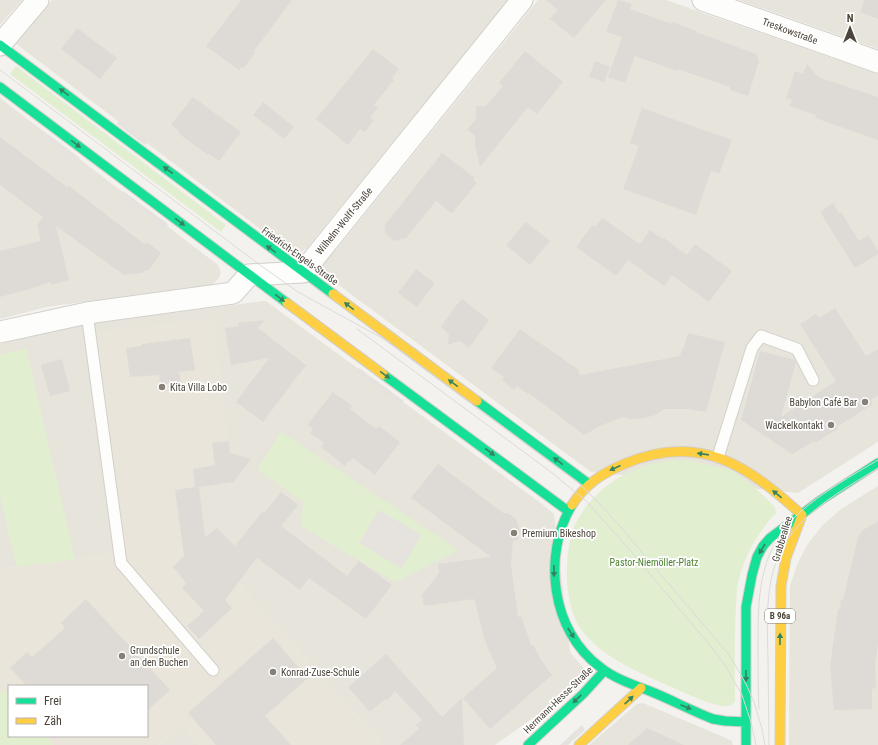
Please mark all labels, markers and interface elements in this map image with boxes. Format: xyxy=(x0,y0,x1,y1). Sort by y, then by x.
north arrow xyxy=(830,8,870,48)
text: N xyxy=(847,12,854,25)
street label: Treskowstraße xyxy=(761,16,819,46)
one-way arrow xyxy=(58,88,69,97)
one-way arrow xyxy=(71,140,82,148)
one-way arrow xyxy=(162,166,173,175)
street label: Wilhelm-Wolff-Straße xyxy=(314,185,375,257)
one-way arrow xyxy=(174,218,185,227)
street label: Friedrich-Engels-Straße xyxy=(260,225,340,287)
one-way arrow xyxy=(266,244,277,253)
one-way arrow xyxy=(275,294,285,302)
one-way arrow xyxy=(344,301,355,310)
one-way arrow xyxy=(380,371,390,379)
one-way arrow xyxy=(448,379,459,387)
marker: Kita Villa Lobo xyxy=(157,382,167,392)
place label: Kita Villa Lobo xyxy=(170,382,227,393)
place label: Babylon Café Bar xyxy=(789,397,857,408)
marker: Babylon Café Bar xyxy=(860,397,870,407)
place label: Wackelkontakt xyxy=(765,420,823,431)
marker: Wackelkontakt xyxy=(826,420,836,430)
one-way arrow xyxy=(484,448,495,456)
one-way arrow xyxy=(697,451,709,457)
one-way arrow xyxy=(552,456,563,465)
one-way arrow xyxy=(610,465,621,471)
one-way arrow xyxy=(772,489,783,498)
street label: Grabbeallee xyxy=(770,515,794,563)
marker: Premium Bikeshop xyxy=(509,528,519,538)
place label: Premium Bikeshop xyxy=(522,528,596,539)
one-way arrow xyxy=(758,543,765,555)
park label: Pastor-Niemöller-Platz xyxy=(610,557,698,568)
one-way arrow xyxy=(551,565,557,578)
road number: B 96a xyxy=(765,609,795,623)
one-way arrow xyxy=(567,628,575,638)
one-way arrow xyxy=(777,632,783,645)
place label: Grundschule an den Buchen xyxy=(130,645,188,668)
marker: Grundschule an den Buchen xyxy=(117,651,127,661)
street label: Hermann-Hesse-Straße xyxy=(521,664,595,736)
marker: Konrad-Zuse-Schule xyxy=(268,667,278,677)
place label: Konrad-Zuse-Schule xyxy=(281,667,360,678)
one-way arrow xyxy=(743,670,749,683)
legend xyxy=(8,685,148,737)
text: Frei xyxy=(44,694,62,708)
one-way arrow xyxy=(572,694,582,704)
one-way arrow xyxy=(624,695,634,705)
one-way arrow xyxy=(680,704,691,710)
text: Zäh xyxy=(44,714,62,728)

